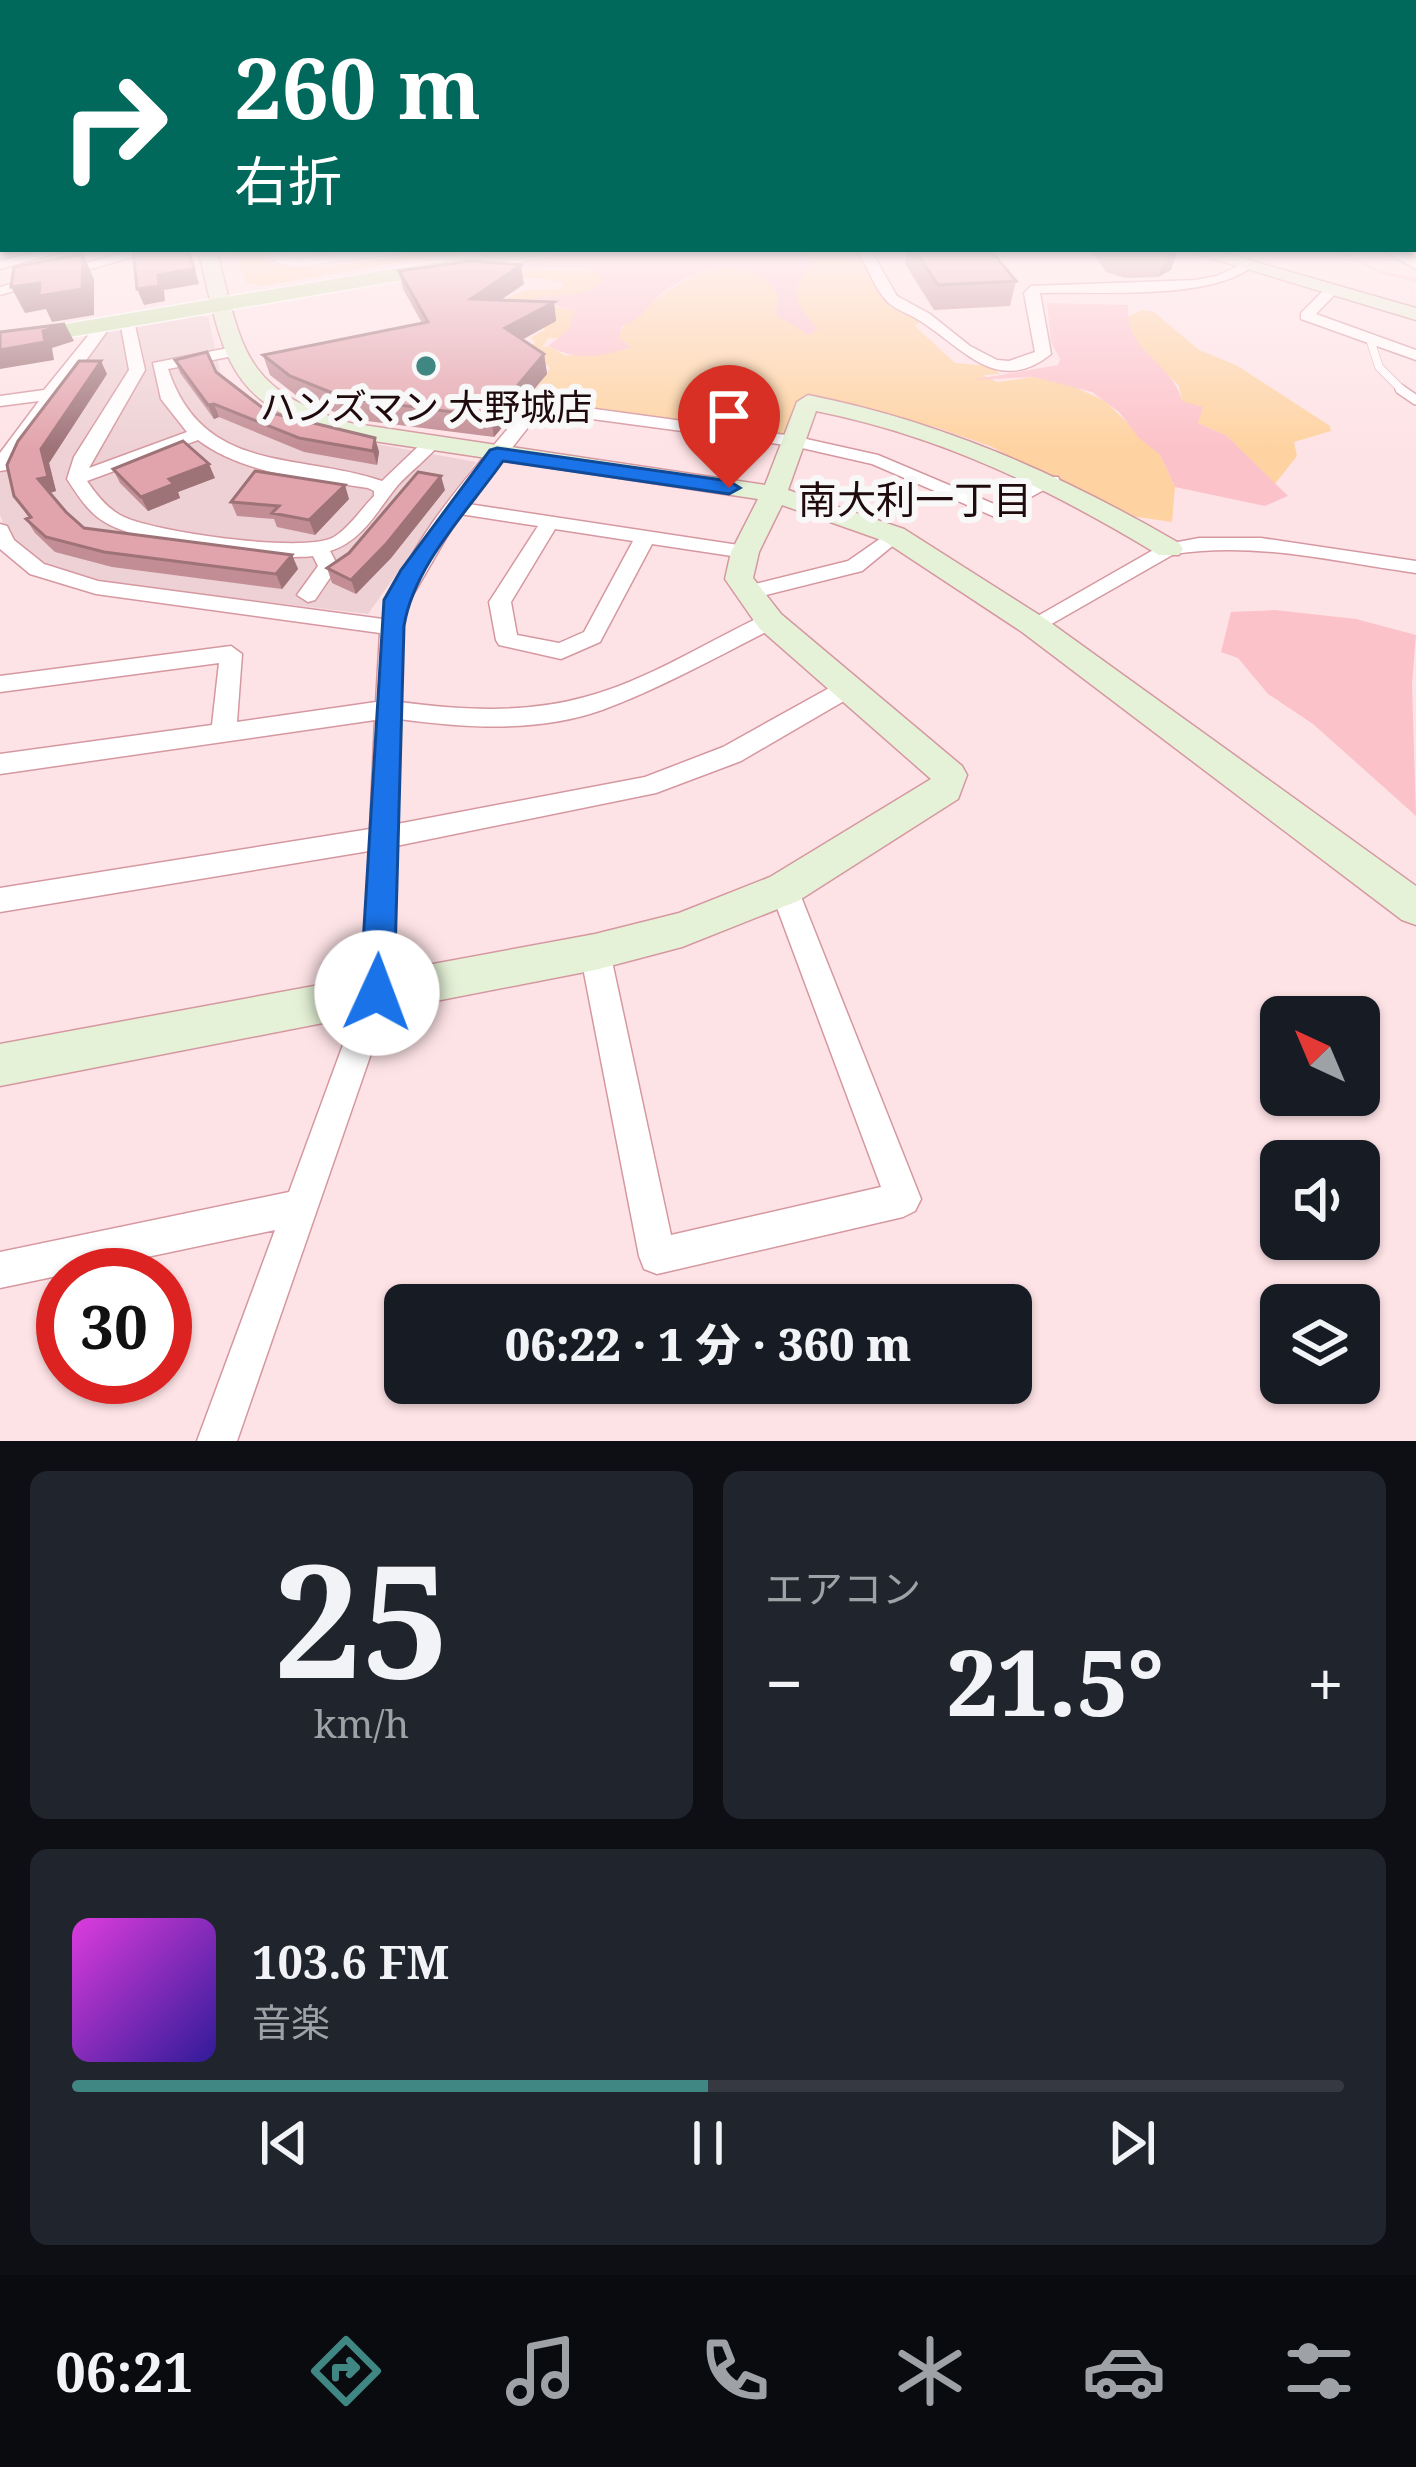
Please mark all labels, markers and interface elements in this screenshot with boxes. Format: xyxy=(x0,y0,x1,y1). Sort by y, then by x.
text: 260 m xyxy=(234,29,481,144)
icon: right xyxy=(36,48,192,204)
text: 右折 xyxy=(234,143,342,217)
marker: ハンズマン 大野城店 xyxy=(413,353,439,379)
pin xyxy=(678,365,780,488)
place label: ハンズマン 大野城店 xyxy=(260,382,592,431)
icon: arrive xyxy=(696,383,762,449)
district label: 南大利一丁目 xyxy=(798,472,1032,525)
position arrow xyxy=(314,930,440,1056)
north arrow xyxy=(1260,996,1380,1116)
map controls xyxy=(1260,996,1380,1404)
button: sound xyxy=(1260,1140,1380,1260)
speed limit sign: 30 xyxy=(36,1248,192,1404)
button: layers xyxy=(1260,1284,1380,1404)
text: 06:22 · 1 分 · 360 m xyxy=(505,1313,911,1374)
text: 25 xyxy=(273,1511,450,1724)
text: エアコン xyxy=(765,1561,921,1614)
text: 21.5° xyxy=(947,1620,1164,1742)
text: − xyxy=(765,1637,803,1727)
text: + xyxy=(1307,1637,1344,1727)
text: km/h xyxy=(314,1696,409,1749)
text: 103.6 FM xyxy=(252,1931,449,1992)
text: 音楽 xyxy=(252,1995,330,2048)
icon: previous xyxy=(251,2110,317,2176)
icon: pause xyxy=(675,2110,741,2176)
icon: next xyxy=(1099,2110,1165,2176)
icon: directions xyxy=(304,2329,388,2413)
icon: music xyxy=(499,2329,583,2413)
icon: phone xyxy=(693,2329,777,2413)
icon: climate xyxy=(888,2329,972,2413)
icon: car xyxy=(1082,2329,1166,2413)
icon: filters xyxy=(1277,2329,1361,2413)
text: 06:21 xyxy=(55,2334,194,2408)

